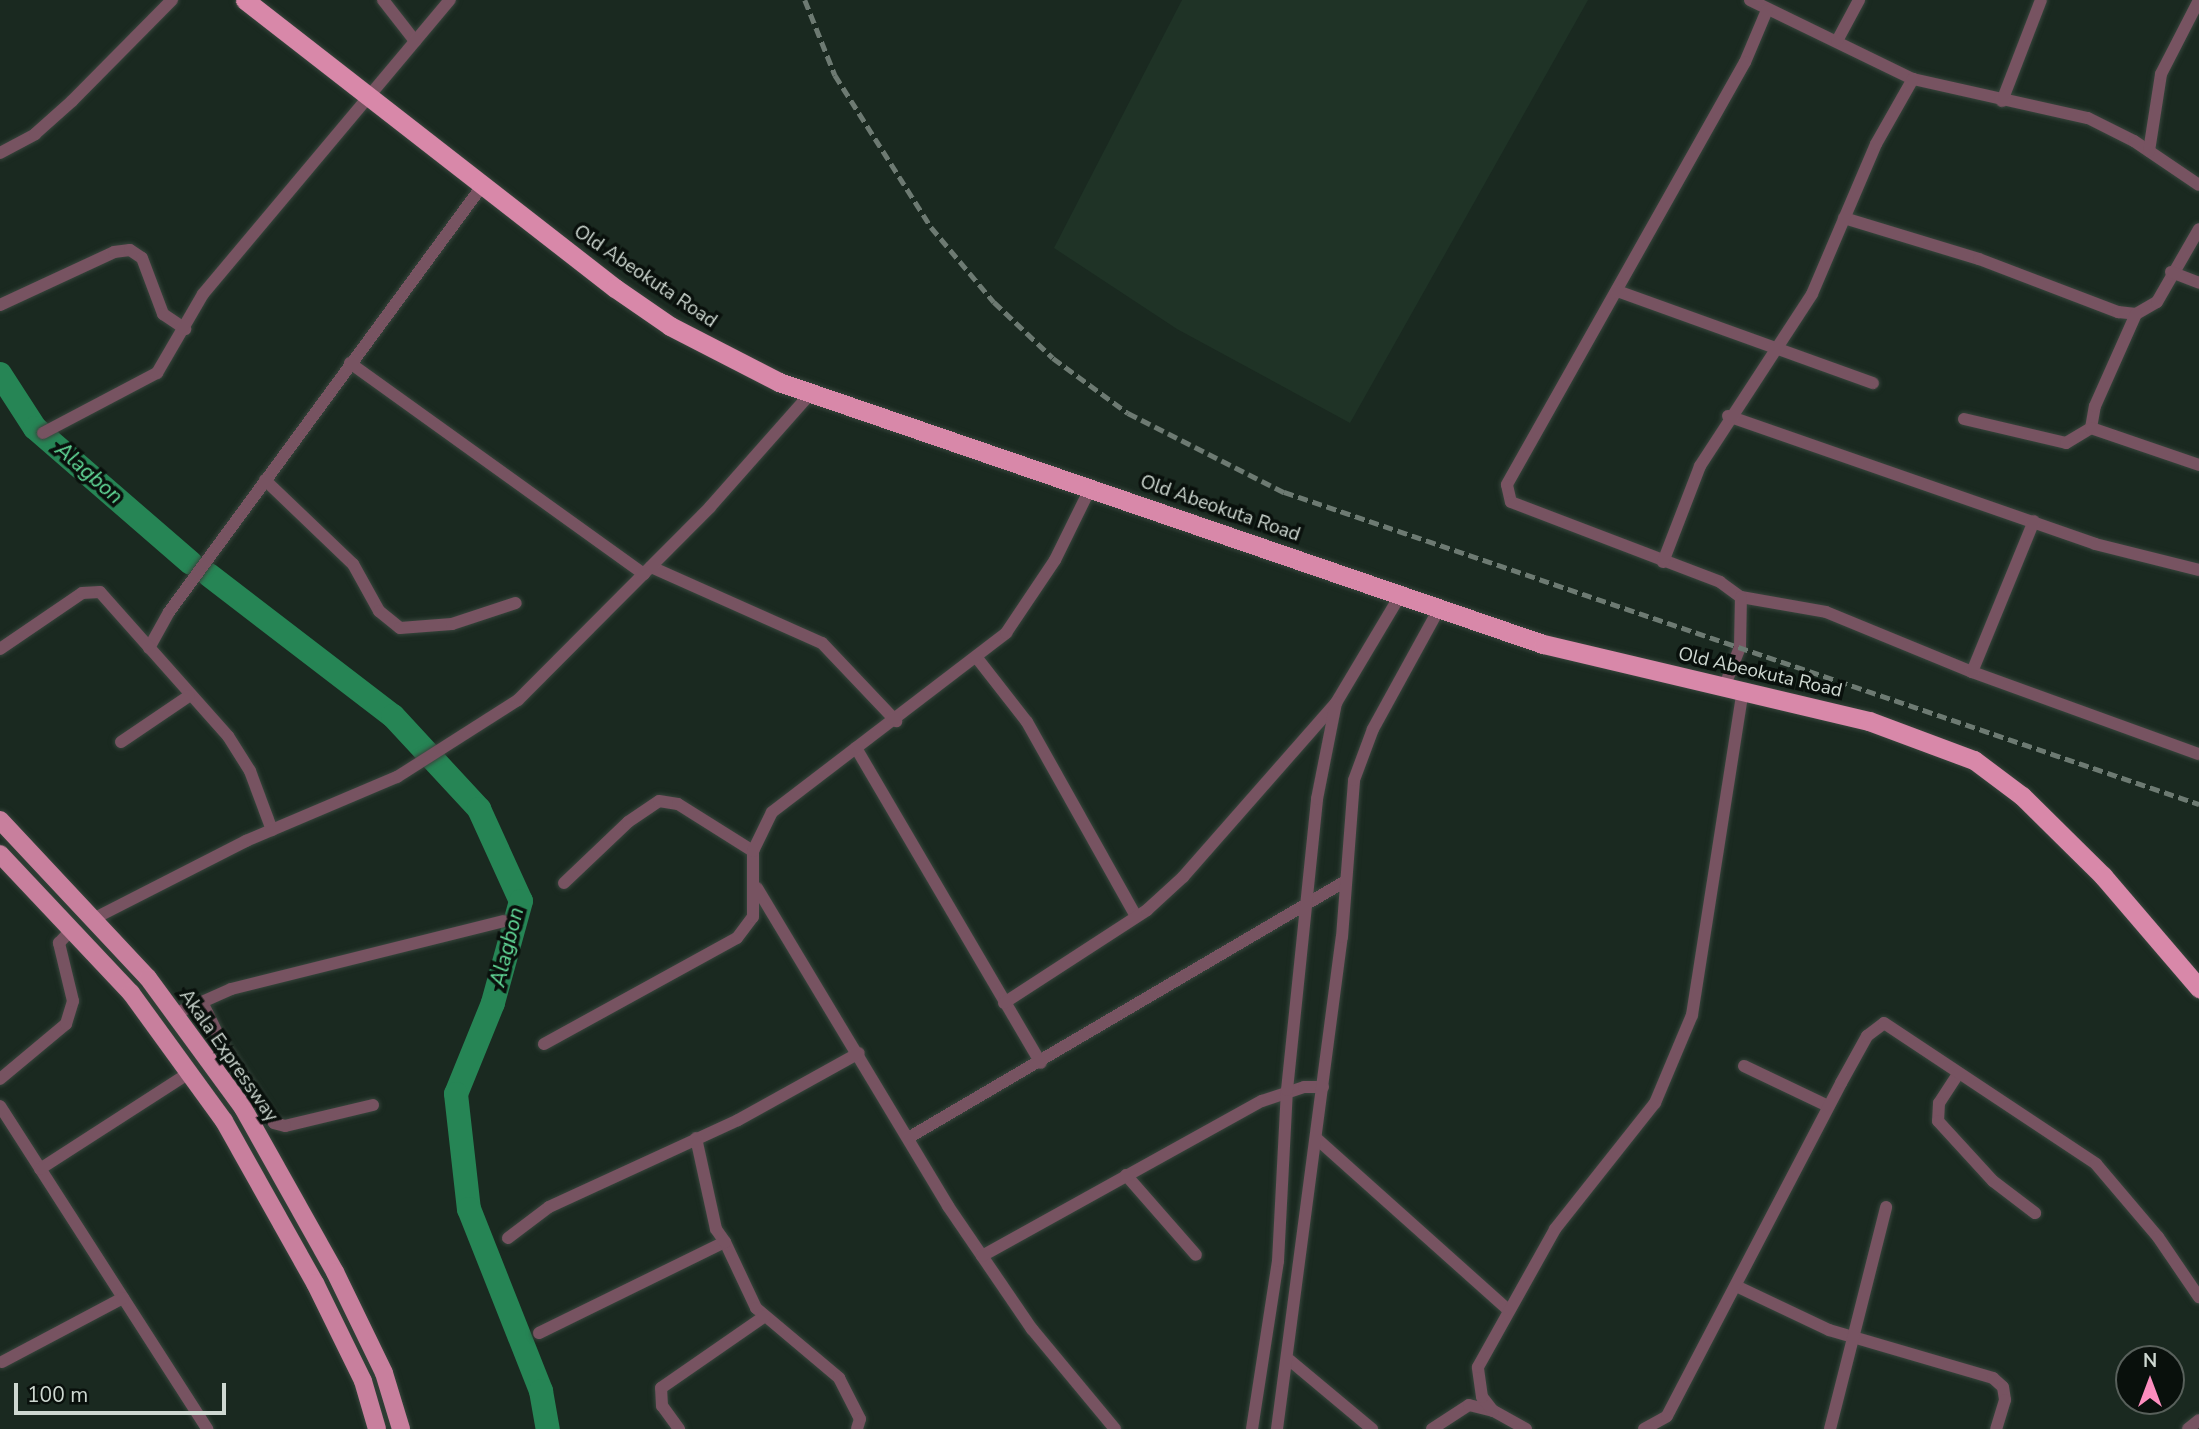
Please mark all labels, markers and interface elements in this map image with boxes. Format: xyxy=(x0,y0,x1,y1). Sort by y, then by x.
street label: Old Abeokuta Road xyxy=(569,221,721,333)
water label: Alagbon xyxy=(50,437,128,509)
street label: Old Abeokuta Road xyxy=(1137,471,1303,547)
street label: Old Abeokuta Road xyxy=(1676,643,1844,703)
water label: Alagbon xyxy=(485,905,529,989)
street label: Akala Expressway xyxy=(174,985,282,1127)
north arrow xyxy=(2115,1345,2185,1415)
text: N xyxy=(2143,1348,2157,1374)
scale bar xyxy=(18,1370,229,1414)
text: 100 m xyxy=(27,1381,88,1409)

